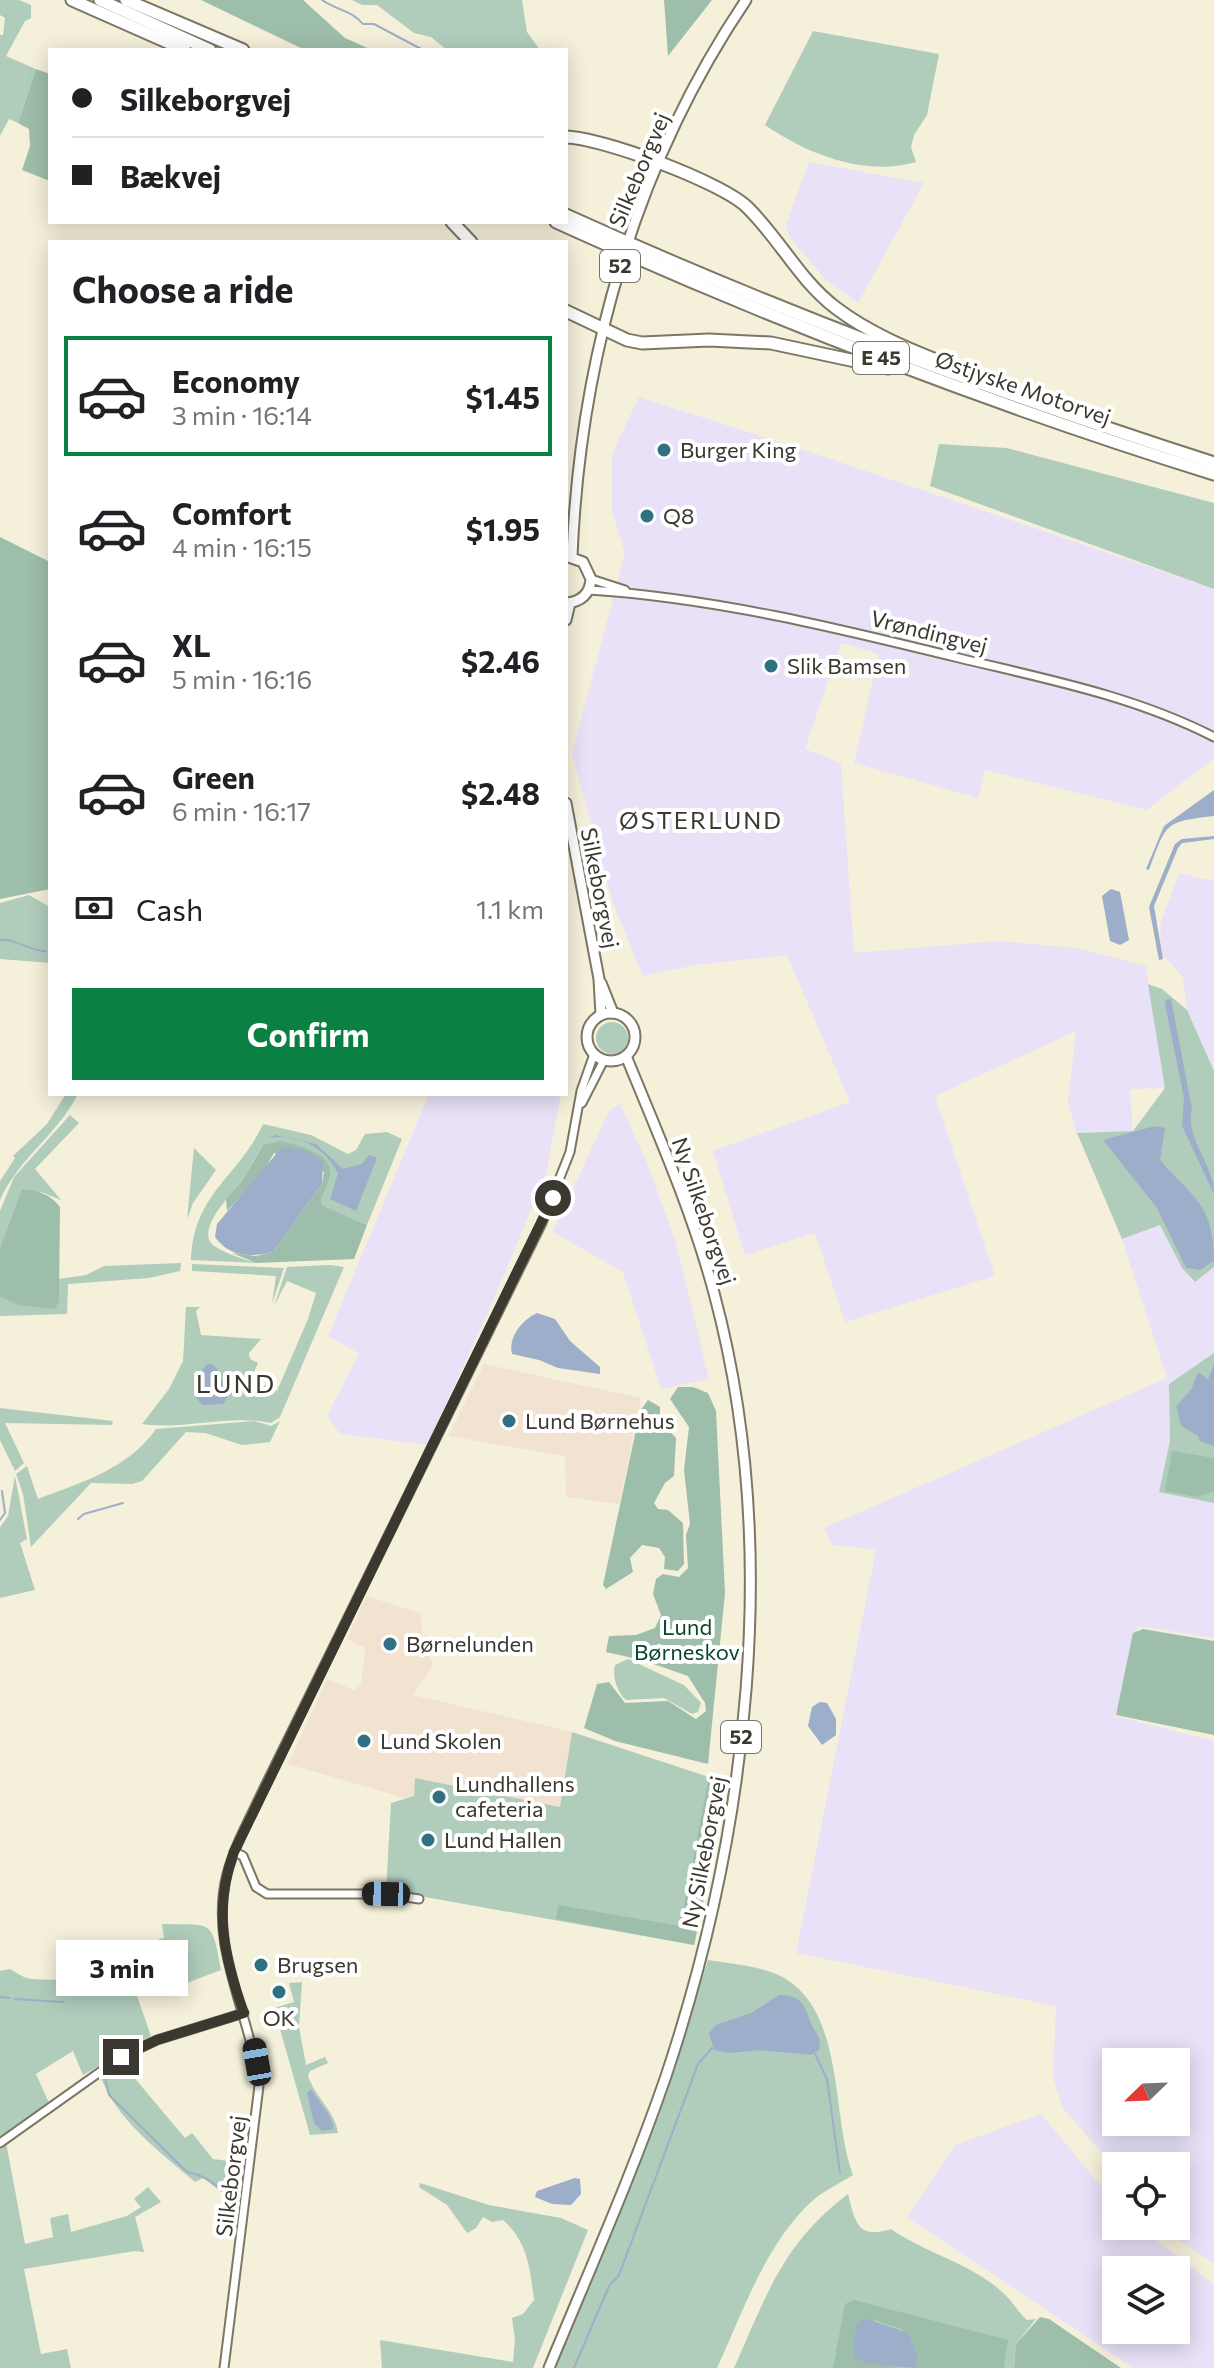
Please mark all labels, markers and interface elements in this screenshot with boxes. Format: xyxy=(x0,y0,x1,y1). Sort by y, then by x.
text: Silkeborgvej xyxy=(120,80,291,117)
street label: Silkeborgvej xyxy=(602,108,675,231)
text: Bækvej xyxy=(120,157,221,194)
road number: 52 xyxy=(600,250,640,282)
text: Choose a ride xyxy=(72,266,293,310)
road number: E 45 xyxy=(853,342,909,374)
street label: Østjyske Motorvej xyxy=(932,345,1115,430)
icon: car xyxy=(76,360,148,432)
text: Economy xyxy=(172,362,300,399)
text: $1.45 xyxy=(466,378,540,415)
text: 3 min · 16:14 xyxy=(172,399,312,430)
place label: Burger King xyxy=(680,436,797,463)
marker: Burger King xyxy=(655,441,673,459)
icon: car xyxy=(76,492,148,564)
text: Comfort xyxy=(172,494,291,531)
place label: Q8 xyxy=(663,502,694,529)
marker: Q8 xyxy=(638,507,656,525)
text: $1.95 xyxy=(466,510,540,547)
text: 4 min · 16:15 xyxy=(172,531,312,562)
street label: Vrøndingvej xyxy=(868,604,990,659)
icon: car xyxy=(76,624,148,696)
text: XL xyxy=(172,626,211,663)
text: $2.46 xyxy=(461,642,540,679)
place label: Slik Bamsen xyxy=(787,652,906,679)
marker: Slik Bamsen xyxy=(762,657,780,675)
text: 5 min · 16:16 xyxy=(172,663,312,694)
icon: car xyxy=(76,756,148,828)
text: Green xyxy=(172,758,255,795)
text: $2.48 xyxy=(461,774,540,811)
text: 6 min · 16:17 xyxy=(172,795,311,826)
district label: ØSTERLUND xyxy=(619,805,783,834)
street label: Silkeborgvej xyxy=(576,825,625,950)
icon: cash xyxy=(72,886,116,930)
text: Cash xyxy=(136,890,203,927)
text: 1.1 km xyxy=(476,893,544,924)
button: Confirm xyxy=(72,988,544,1080)
street label: Ny Silkeborgvej xyxy=(667,1133,742,1288)
route start xyxy=(535,1180,571,1216)
district label: LUND xyxy=(196,1367,276,1398)
place label: Lund Børnehus xyxy=(525,1407,675,1434)
marker: Lund Børnehus xyxy=(500,1412,518,1430)
park label: Lund Børneskov xyxy=(634,1613,740,1665)
place label: Børnelunden xyxy=(406,1630,534,1657)
marker: Børnelunden xyxy=(381,1635,399,1653)
road number: 52 xyxy=(721,1721,761,1753)
place label: Lund Skolen xyxy=(380,1727,502,1754)
marker: Lund Skolen xyxy=(355,1732,373,1750)
place label: Lundhallens cafeteria xyxy=(455,1770,575,1822)
street label: Ny Silkeborgvej xyxy=(676,1774,731,1930)
marker: Lundhallens cafeteria xyxy=(430,1788,448,1806)
place label: Lund Hallen xyxy=(444,1826,562,1853)
marker: Lund Hallen xyxy=(419,1831,437,1849)
car xyxy=(362,1882,410,1906)
callout: 3 min xyxy=(55,1941,187,1997)
place label: Brugsen xyxy=(277,1951,358,1978)
text: 3 min xyxy=(89,1952,155,1983)
marker: Brugsen xyxy=(252,1956,270,1974)
marker: OK xyxy=(270,1983,288,2001)
place label: OK xyxy=(263,2004,296,2031)
car xyxy=(241,2036,273,2088)
route end xyxy=(103,2039,139,2075)
north arrow xyxy=(1102,2048,1190,2136)
map controls xyxy=(1102,2048,1190,2344)
street label: Silkeborgvej xyxy=(210,2114,251,2238)
button: locate xyxy=(1102,2152,1190,2240)
button: layers xyxy=(1102,2256,1190,2344)

